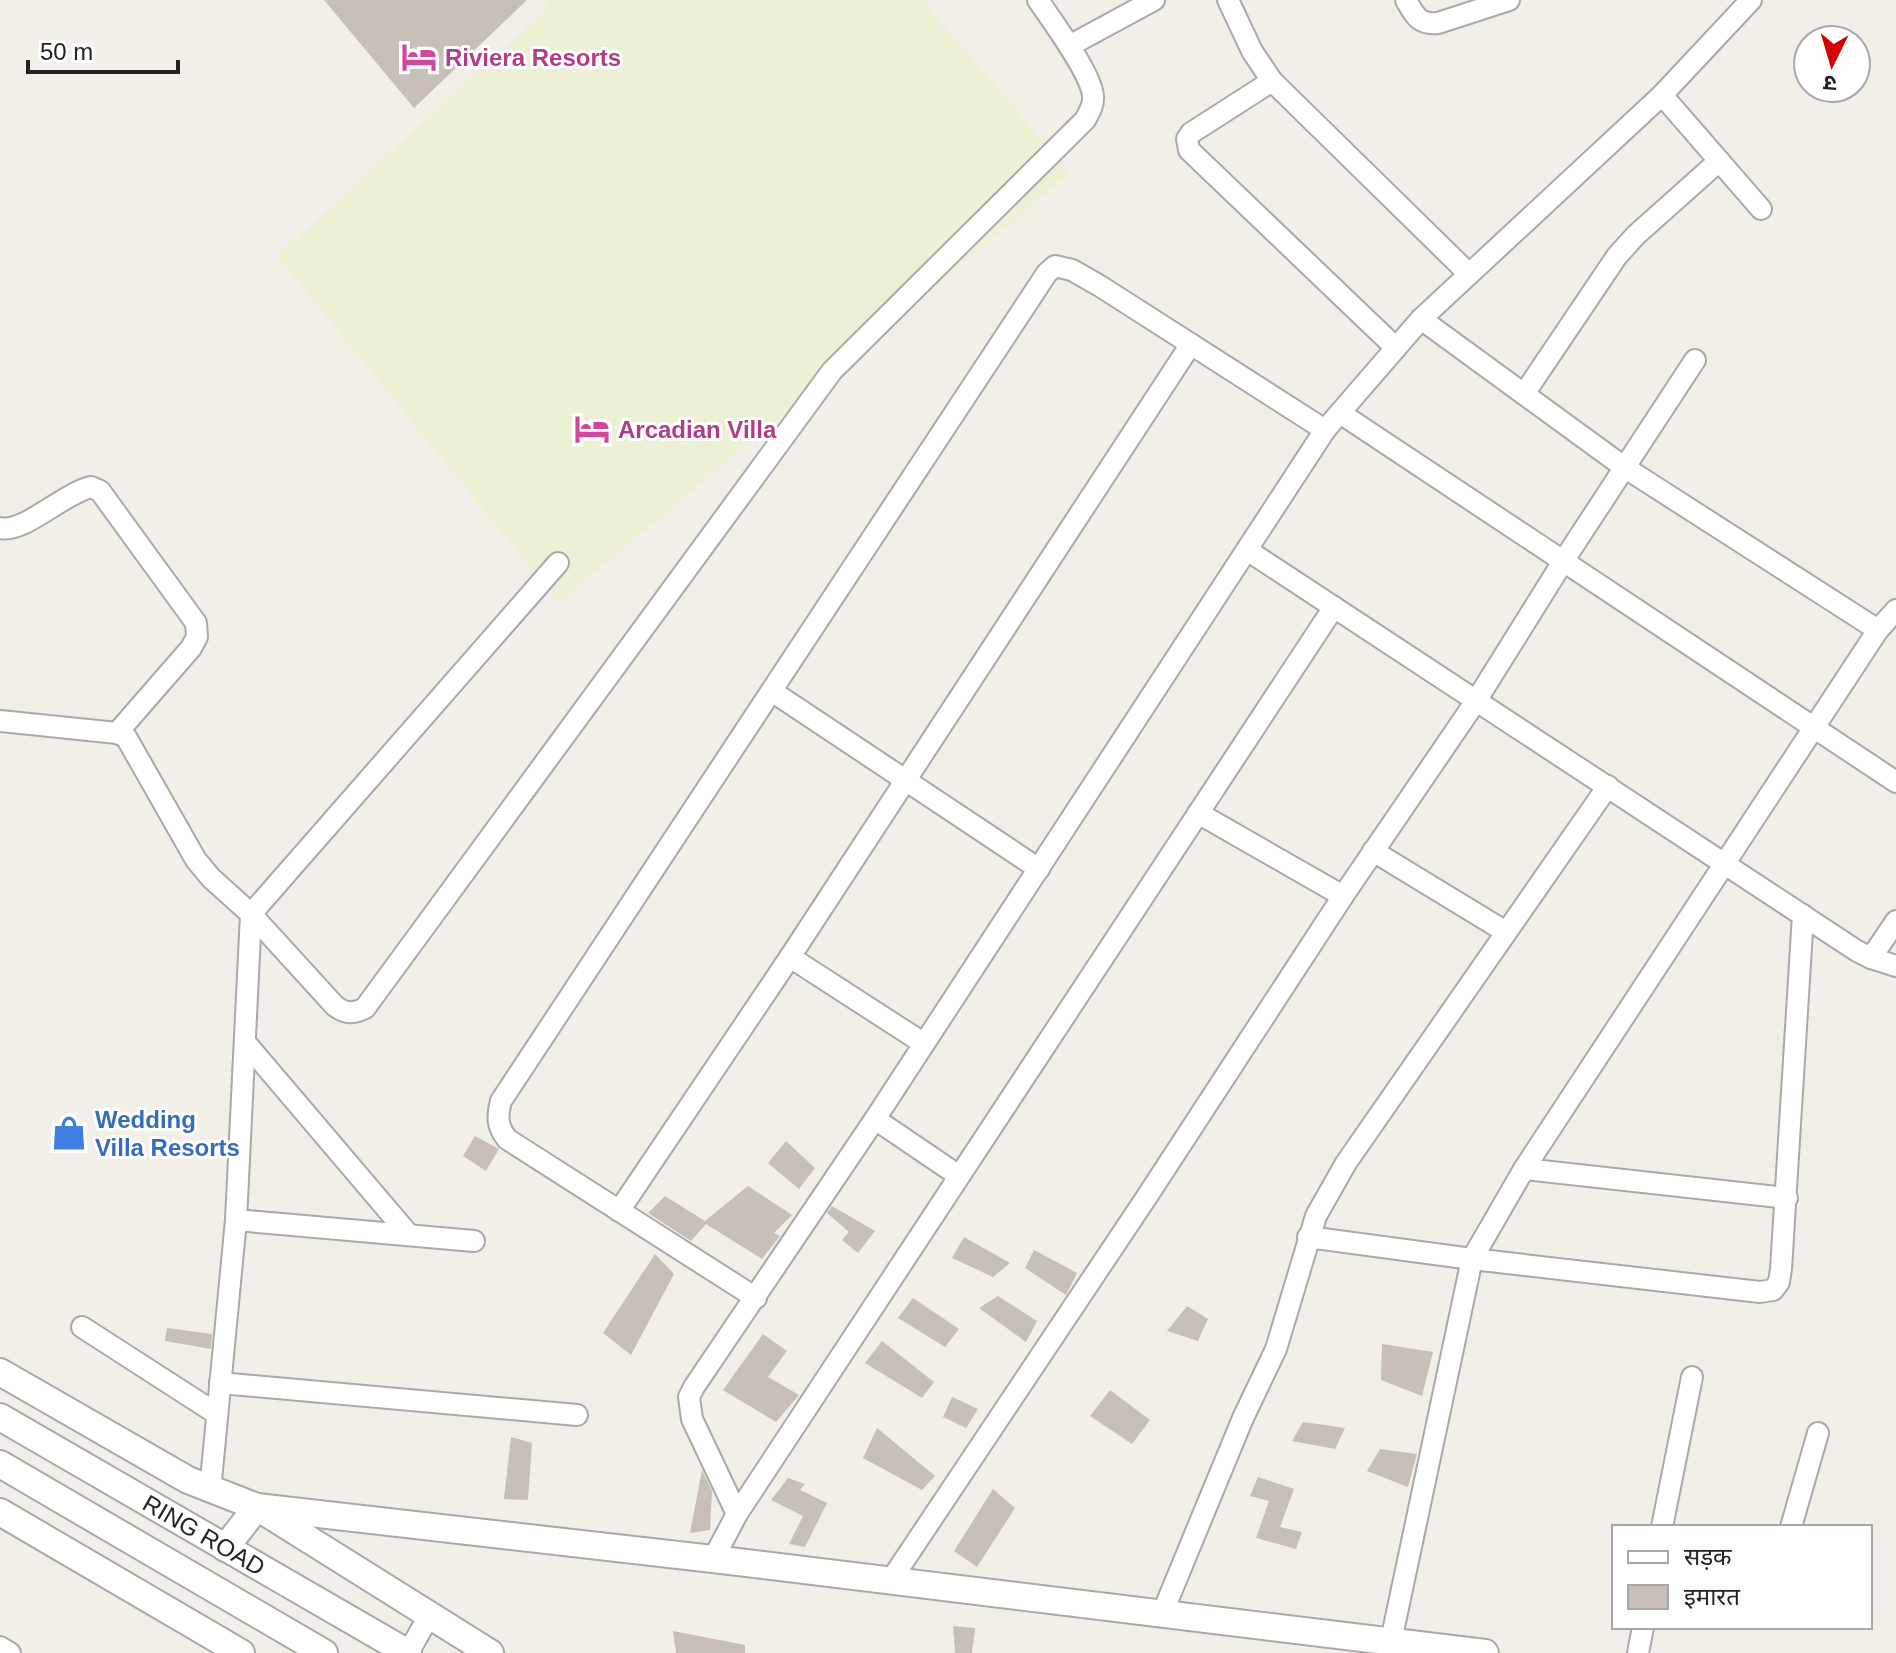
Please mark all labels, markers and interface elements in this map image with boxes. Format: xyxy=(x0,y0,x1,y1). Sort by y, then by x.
scale bar xyxy=(28,24,178,74)
north arrow xyxy=(1792,24,1872,104)
text: 50 m xyxy=(40,38,93,65)
hotel icon: Riviera Resorts xyxy=(400,38,438,76)
place label: Riviera Resorts xyxy=(445,44,621,71)
text: उ xyxy=(1822,70,1838,96)
hotel icon: Arcadian Villa xyxy=(573,410,611,448)
place label: Arcadian Villa xyxy=(618,416,777,443)
place label: Wedding Villa Resorts xyxy=(95,1106,240,1161)
shop icon: Wedding Villa Resorts xyxy=(50,1114,88,1152)
street label: RING ROAD xyxy=(138,1489,270,1581)
legend xyxy=(1612,1525,1872,1629)
text: सड़क xyxy=(1684,1543,1732,1570)
text: इमारत xyxy=(1684,1583,1741,1610)

